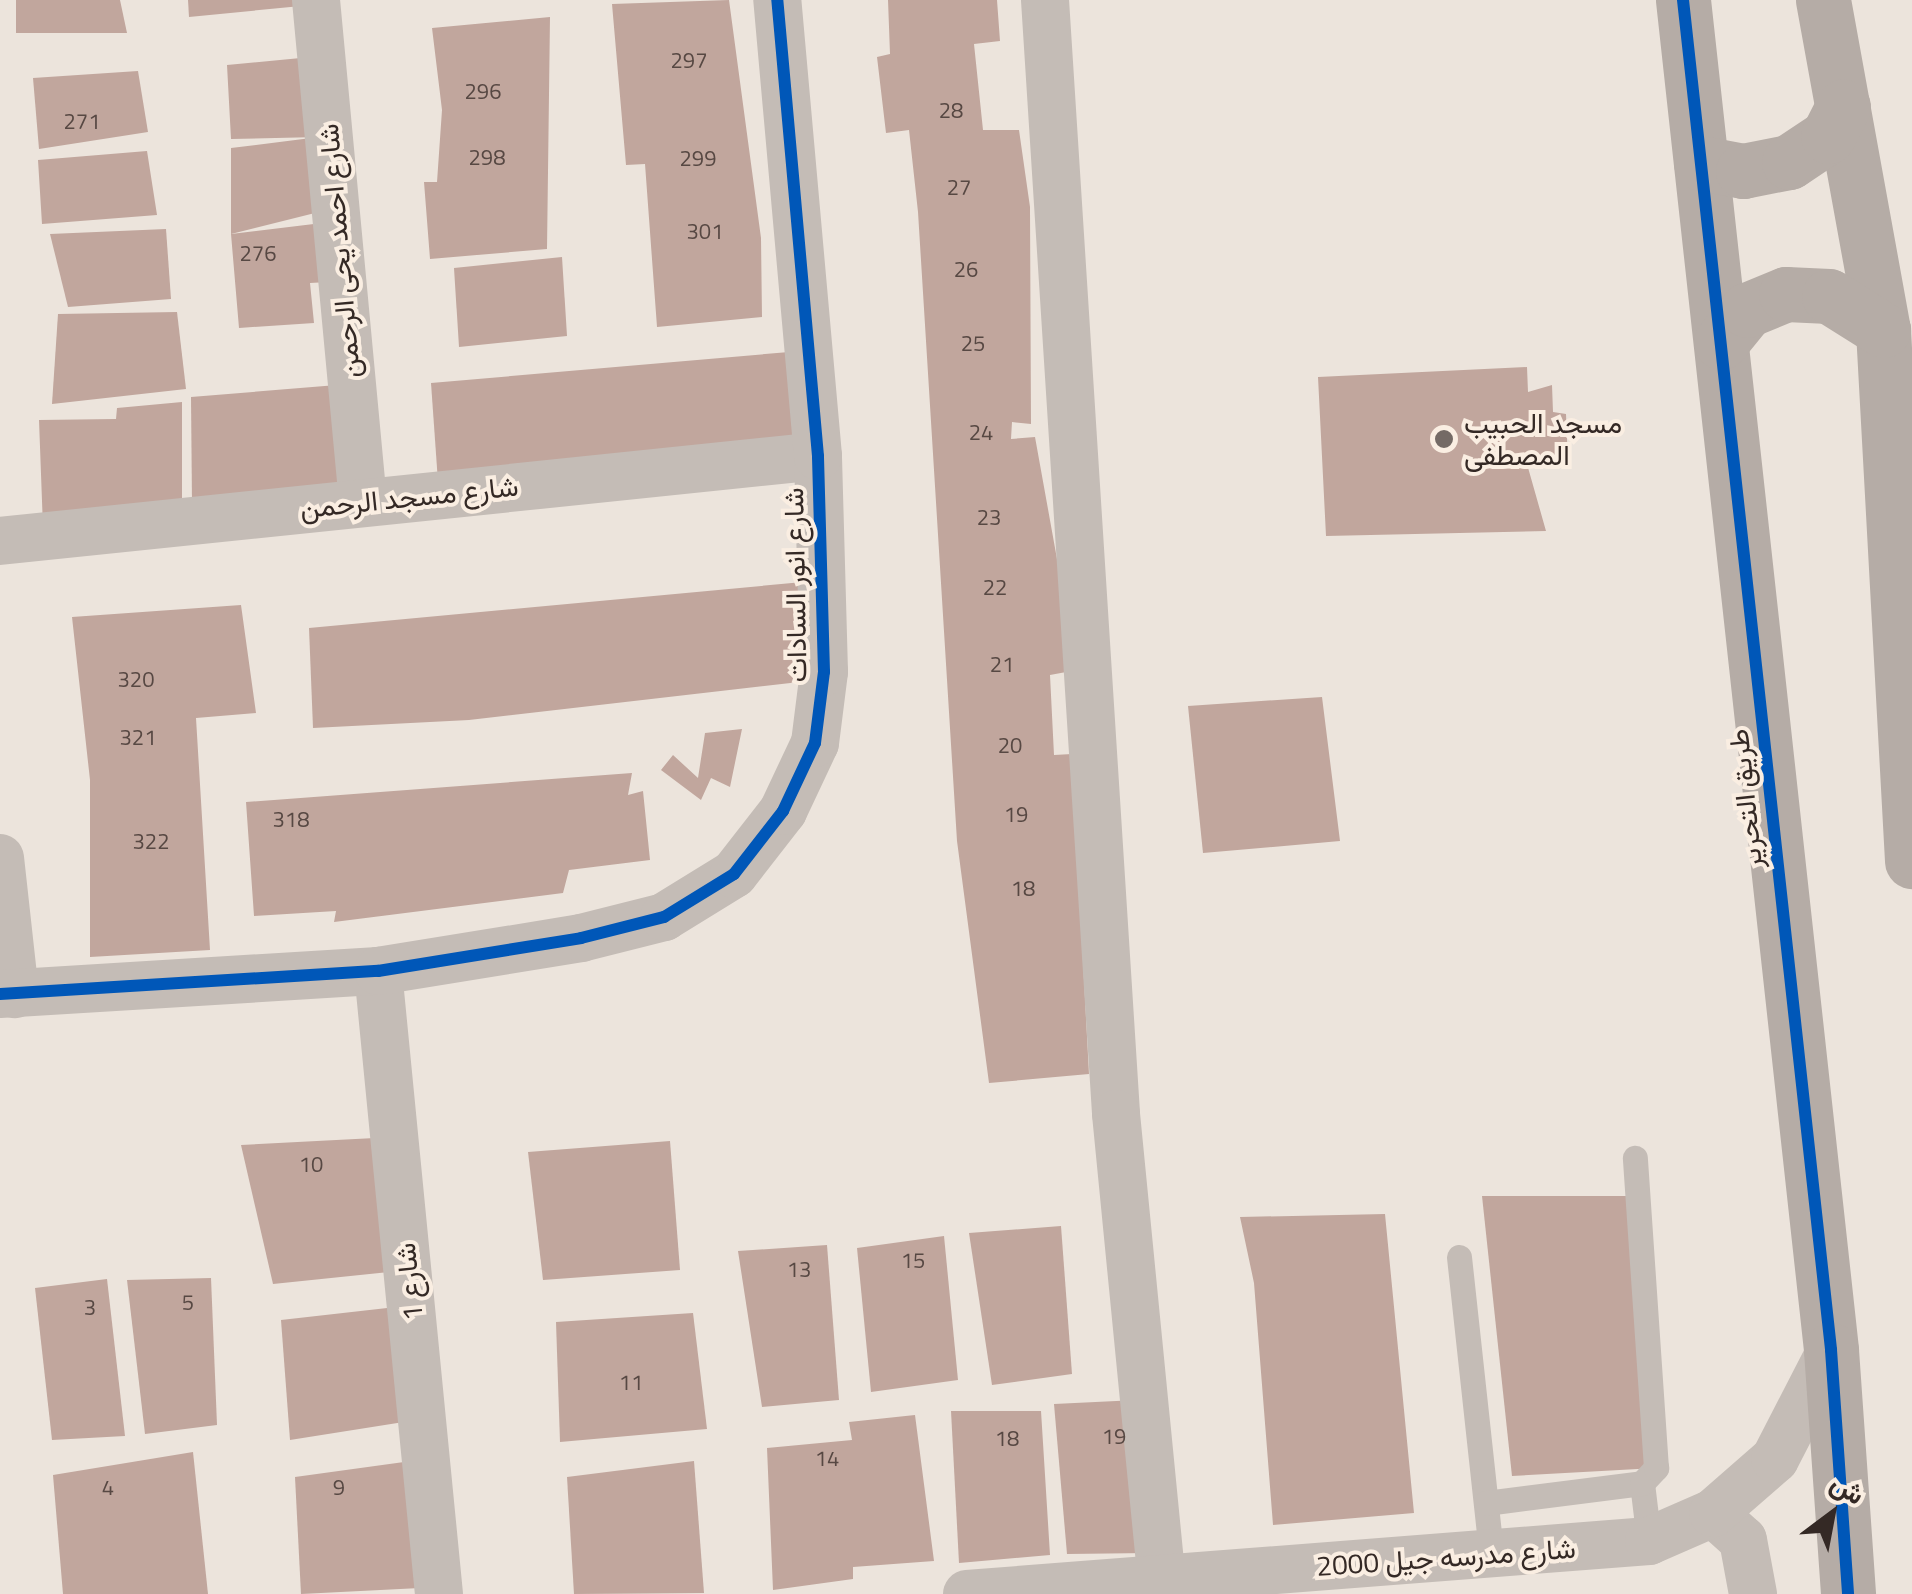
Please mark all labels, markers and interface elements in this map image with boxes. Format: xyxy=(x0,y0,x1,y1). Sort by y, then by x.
house number: 297 xyxy=(671,48,707,74)
house number: 296 xyxy=(465,79,501,105)
house number: 28 xyxy=(939,98,963,124)
house number: 271 xyxy=(64,109,100,135)
street label: شارع احمد يحى الرحمن xyxy=(311,122,367,380)
house number: 298 xyxy=(469,145,505,171)
house number: 299 xyxy=(680,146,716,172)
house number: 27 xyxy=(947,175,971,201)
house number: 301 xyxy=(687,219,723,245)
house number: 276 xyxy=(240,241,276,267)
house number: 26 xyxy=(954,257,978,283)
house number: 25 xyxy=(961,331,985,357)
place label: مسجد الحبيب المصطفى xyxy=(1464,406,1622,472)
house number: 24 xyxy=(969,420,993,446)
marker: مسجد الحبيب المصطفى xyxy=(1433,428,1455,450)
street label: شارع مسجد الرحمن xyxy=(298,469,520,525)
street label: شارع انور السادات xyxy=(777,487,813,683)
house number: 23 xyxy=(977,505,1001,531)
house number: 22 xyxy=(983,575,1007,601)
house number: 21 xyxy=(990,652,1014,678)
house number: 320 xyxy=(118,667,154,693)
house number: 321 xyxy=(120,725,156,751)
street label: طريق التحرير xyxy=(1721,727,1769,871)
house number: 20 xyxy=(998,733,1022,759)
house number: 19 xyxy=(1004,802,1028,828)
house number: 318 xyxy=(273,807,309,833)
house number: 322 xyxy=(133,829,169,855)
house number: 18 xyxy=(1011,876,1035,902)
house number: 10 xyxy=(299,1152,323,1178)
street label: شارع 1 xyxy=(388,1241,430,1323)
house number: 15 xyxy=(901,1248,925,1274)
house number: 13 xyxy=(787,1257,811,1283)
house number: 5 xyxy=(182,1290,194,1316)
house number: 3 xyxy=(84,1295,96,1321)
house number: 11 xyxy=(619,1370,643,1396)
house number: 19 xyxy=(1102,1424,1126,1450)
house number: 18 xyxy=(995,1426,1019,1452)
house number: 14 xyxy=(815,1446,839,1472)
text: ش xyxy=(1822,1461,1874,1515)
north arrow xyxy=(1782,1464,1882,1564)
house number: 4 xyxy=(102,1475,114,1501)
house number: 9 xyxy=(333,1475,345,1501)
street label: شارع مدرسه جيل 2000 xyxy=(1315,1531,1577,1583)

